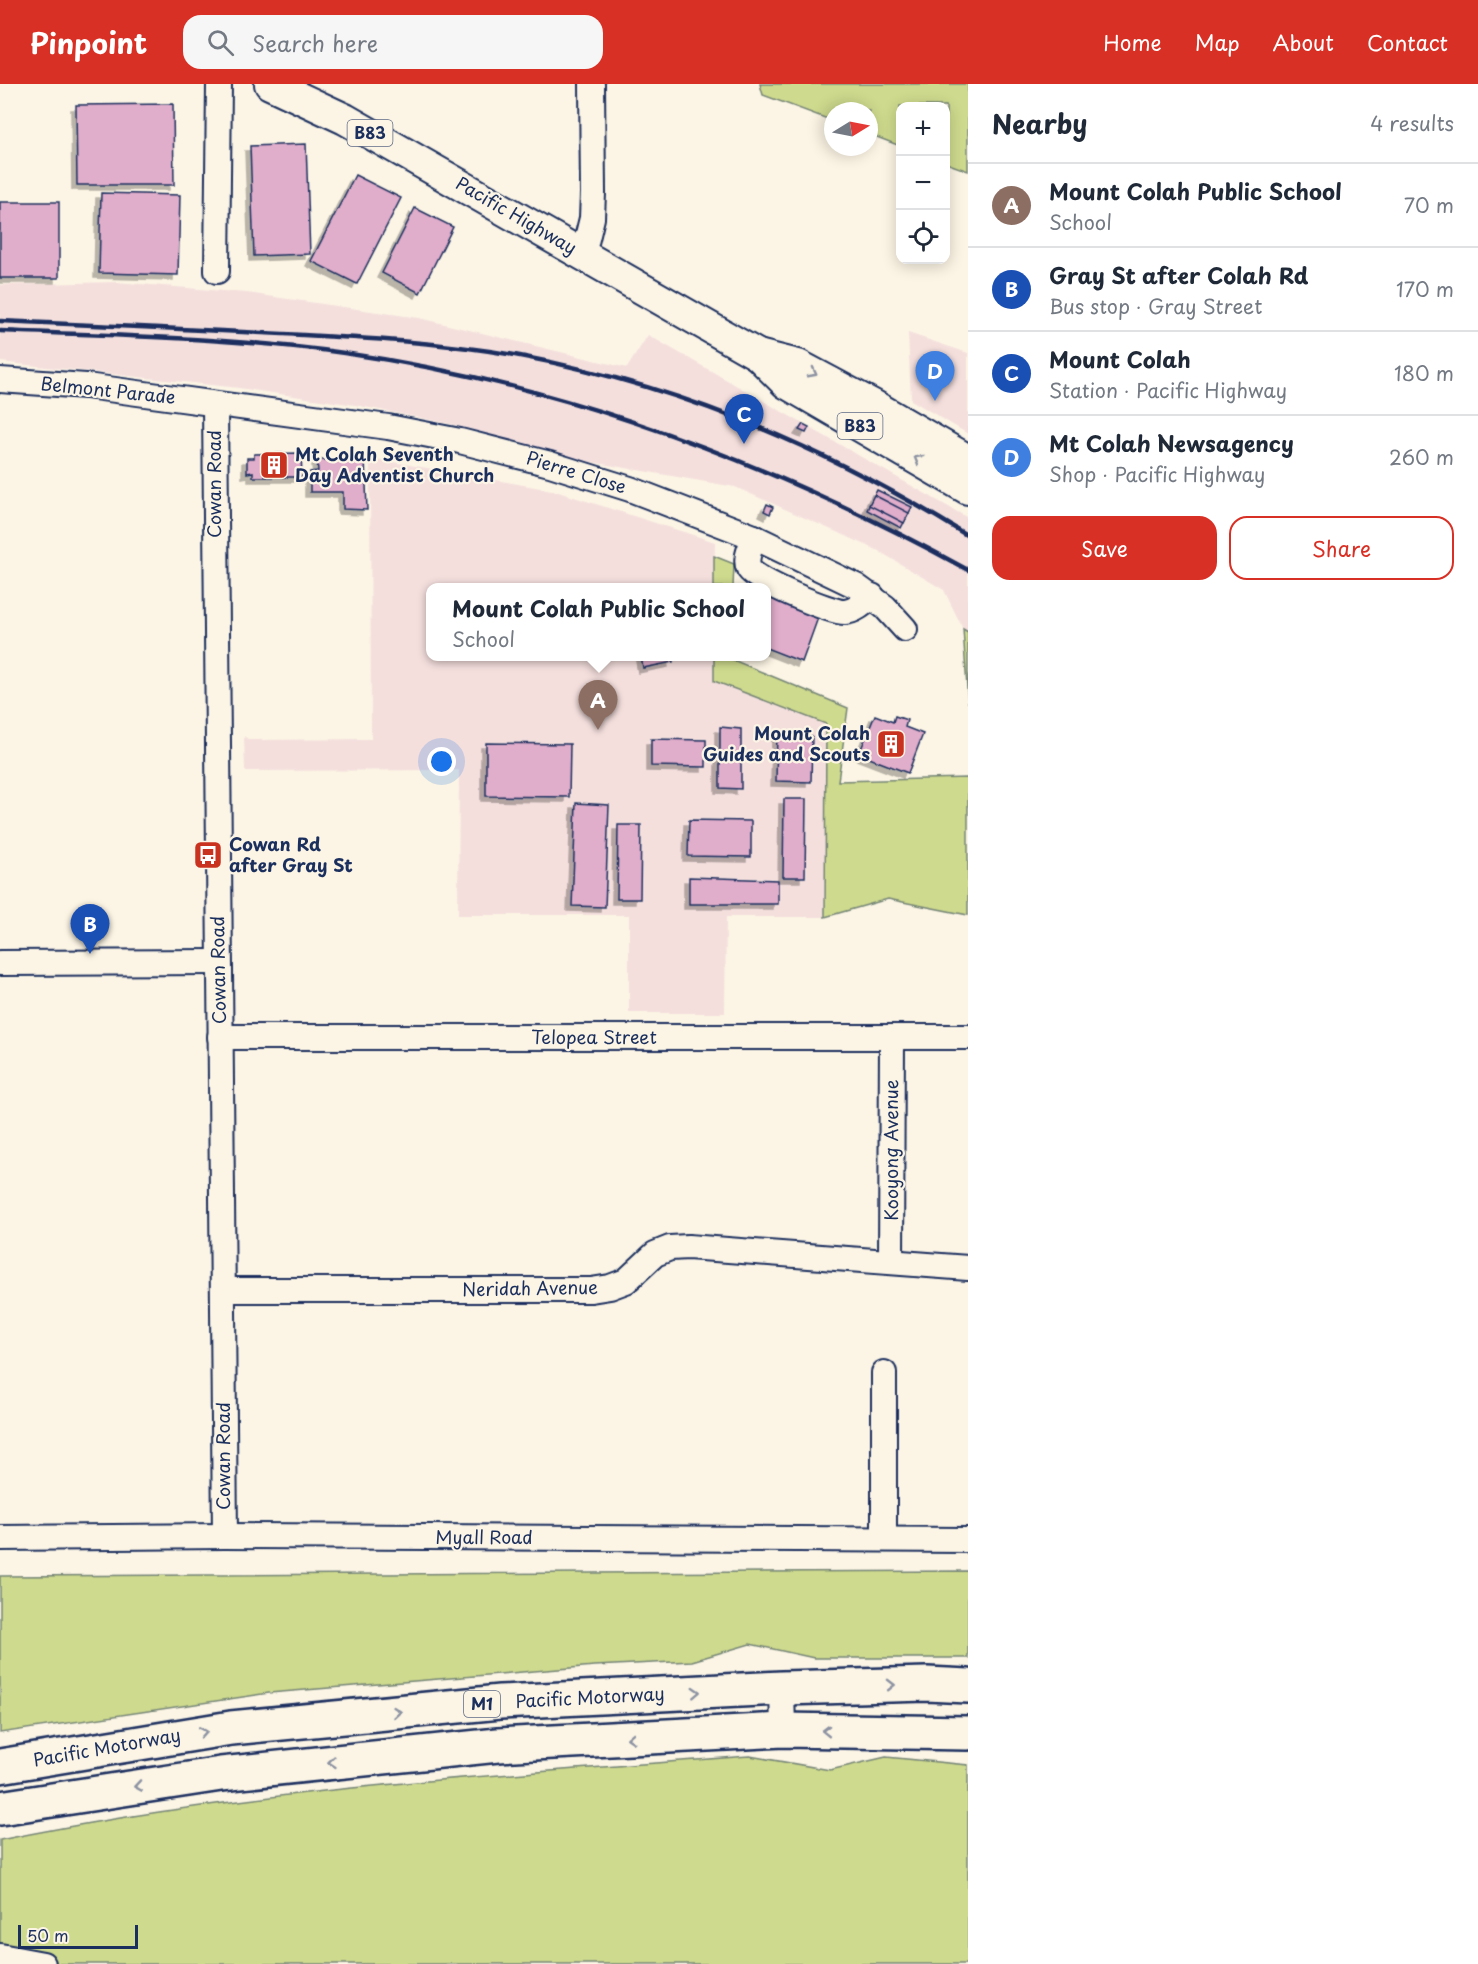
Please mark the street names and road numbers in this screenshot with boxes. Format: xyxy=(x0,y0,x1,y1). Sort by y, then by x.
road number: B83 xyxy=(348,120,392,146)
street label: Pacific Highway xyxy=(451,169,582,260)
street label: Belmont Parade xyxy=(39,369,177,410)
road number: B83 xyxy=(838,413,882,439)
street label: Cowan Road xyxy=(200,430,227,538)
street label: Pierre Close xyxy=(523,444,630,500)
street label: Cowan Road xyxy=(203,916,232,1024)
street label: Telopea Street xyxy=(531,1023,657,1050)
street label: Kooyong Avenue xyxy=(877,1079,904,1221)
street label: Neridah Avenue xyxy=(462,1273,598,1302)
street label: Cowan Road xyxy=(209,1402,236,1510)
street label: Myall Road xyxy=(435,1523,533,1550)
street label: Pacific Motorway xyxy=(515,1679,665,1714)
road number: M1 xyxy=(464,1691,500,1717)
street label: Pacific Motorway xyxy=(31,1720,183,1773)

